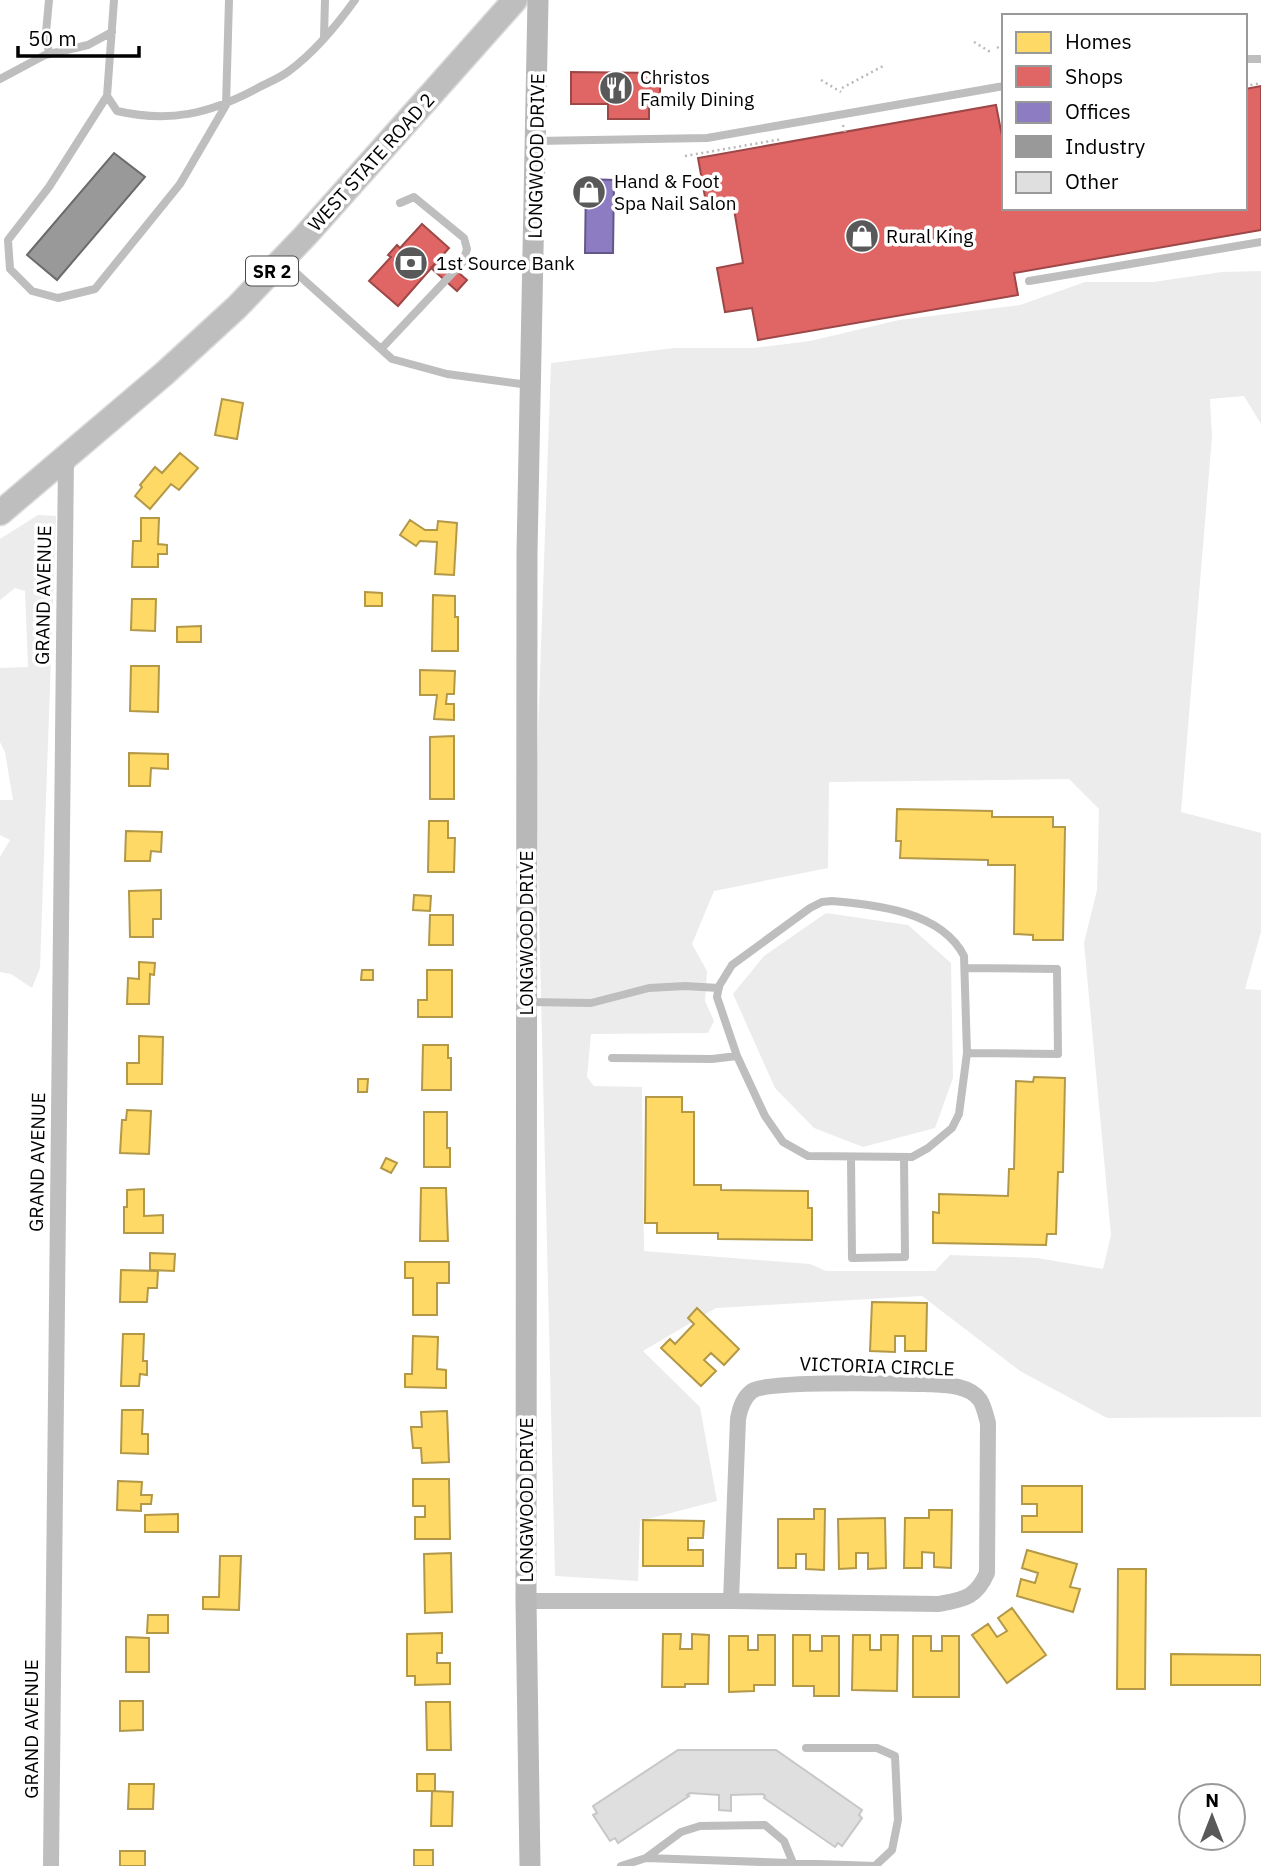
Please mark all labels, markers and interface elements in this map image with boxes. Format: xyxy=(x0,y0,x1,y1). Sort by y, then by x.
scale bar xyxy=(18,14,138,58)
legend xyxy=(1002,14,1247,210)
text: 50 m xyxy=(28,24,77,52)
text: Homes xyxy=(1065,27,1132,55)
text: Shops xyxy=(1065,62,1123,90)
place label: Christos Family Dining xyxy=(640,65,754,111)
restaurant icon: Christos Family Dining xyxy=(597,69,635,107)
street label: LONGWOOD DRIVE xyxy=(523,73,549,239)
street label: WEST STATE ROAD 2 xyxy=(303,88,439,236)
text: Offices xyxy=(1065,97,1131,125)
text: Industry xyxy=(1065,132,1146,160)
text: Other xyxy=(1065,167,1119,195)
place label: Hand & Foot Spa Nail Salon xyxy=(614,169,736,215)
shop icon: Hand & Foot Spa Nail Salon xyxy=(570,173,608,211)
shop icon: Rural King xyxy=(843,217,881,255)
place label: Rural King xyxy=(886,224,973,248)
bank icon: 1st Source Bank xyxy=(392,244,430,282)
place label: 1st Source Bank xyxy=(436,251,575,275)
road number: SR 2 xyxy=(246,256,298,286)
street label: GRAND AVENUE xyxy=(30,525,56,665)
street label: LONGWOOD DRIVE xyxy=(514,850,538,1016)
street label: GRAND AVENUE xyxy=(24,1092,50,1232)
street label: VICTORIA CIRCLE xyxy=(799,1351,955,1381)
street label: LONGWOOD DRIVE xyxy=(514,1417,538,1583)
street label: GRAND AVENUE xyxy=(19,1659,43,1799)
north arrow xyxy=(1177,1782,1247,1852)
text: N xyxy=(1205,1788,1219,1812)

